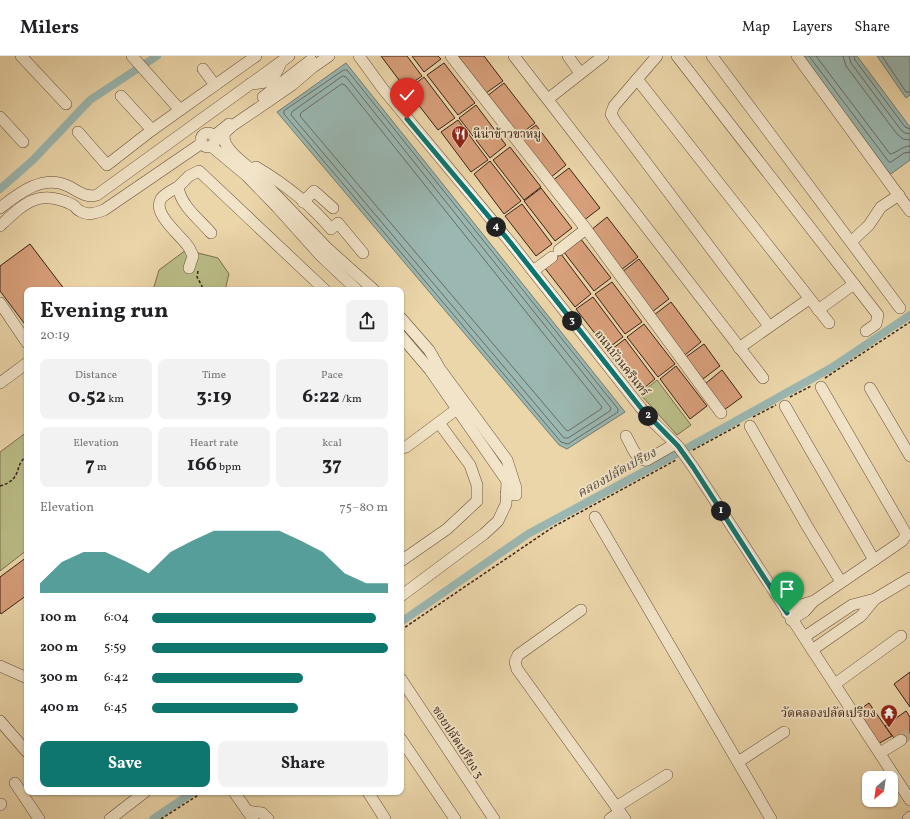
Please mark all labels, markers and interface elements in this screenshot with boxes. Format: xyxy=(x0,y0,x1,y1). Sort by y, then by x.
text: Milers xyxy=(20,15,79,41)
text: Map xyxy=(742,18,770,37)
text: Layers xyxy=(792,18,832,37)
text: Share xyxy=(854,18,890,37)
pin xyxy=(390,78,424,119)
icon: check xyxy=(396,84,418,106)
restaurant icon: นีน่าข้าวขาหมู xyxy=(450,124,470,149)
place label: นีน่าข้าวขาหมู xyxy=(473,127,541,143)
pin: 4 xyxy=(486,217,506,237)
text: 4 xyxy=(493,219,499,234)
text: Evening run xyxy=(40,296,169,327)
button: share xyxy=(346,300,388,342)
pin: 3 xyxy=(562,311,582,331)
text: 3 xyxy=(569,313,575,328)
text: 20:19 xyxy=(40,327,70,345)
street label: ถนนบัวนครินทร์ xyxy=(590,327,653,401)
text: Distance xyxy=(75,368,117,383)
text: Time xyxy=(202,368,226,383)
text: Pace xyxy=(321,368,343,383)
text: 0.52 xyxy=(68,383,106,411)
text: 3:19 xyxy=(197,383,231,411)
text: 6:22 xyxy=(302,383,340,411)
text: km xyxy=(106,392,124,407)
text: /km xyxy=(340,392,362,407)
pin: 2 xyxy=(638,406,658,426)
text: 2 xyxy=(645,408,651,423)
text: Elevation xyxy=(73,436,119,451)
text: Heart rate xyxy=(190,436,238,451)
text: kcal xyxy=(322,436,342,451)
water label: คลองปลัดเปรียง xyxy=(574,444,660,503)
text: 7 xyxy=(85,451,95,479)
text: 166 xyxy=(187,451,217,479)
text: 37 xyxy=(322,451,342,479)
text: m xyxy=(95,460,107,475)
text: bpm xyxy=(217,460,241,475)
text: Elevation xyxy=(40,499,94,517)
text: 75–80 m xyxy=(340,499,388,517)
pin: 1 xyxy=(711,501,731,521)
text: 1 xyxy=(719,503,723,518)
pin xyxy=(770,572,804,613)
icon: arrive xyxy=(776,578,798,600)
text: 100 m xyxy=(40,609,77,627)
text: 6:04 xyxy=(104,609,129,627)
text: 200 m xyxy=(40,639,78,657)
text: 5:59 xyxy=(104,639,126,657)
text: 300 m xyxy=(40,669,78,687)
text: 6:42 xyxy=(104,669,128,687)
text: 400 m xyxy=(40,699,79,717)
text: 6:45 xyxy=(104,699,127,717)
street label: ซอยปลัดเปรียง 3 xyxy=(428,703,487,782)
temple icon: วัดคลองปลัดเปรียง xyxy=(879,703,899,728)
place label: วัดคลองปลัดเปรียง xyxy=(781,706,876,722)
button: Save xyxy=(40,741,210,787)
button: Share xyxy=(218,741,388,787)
north arrow xyxy=(862,771,898,807)
map controls xyxy=(862,771,898,807)

